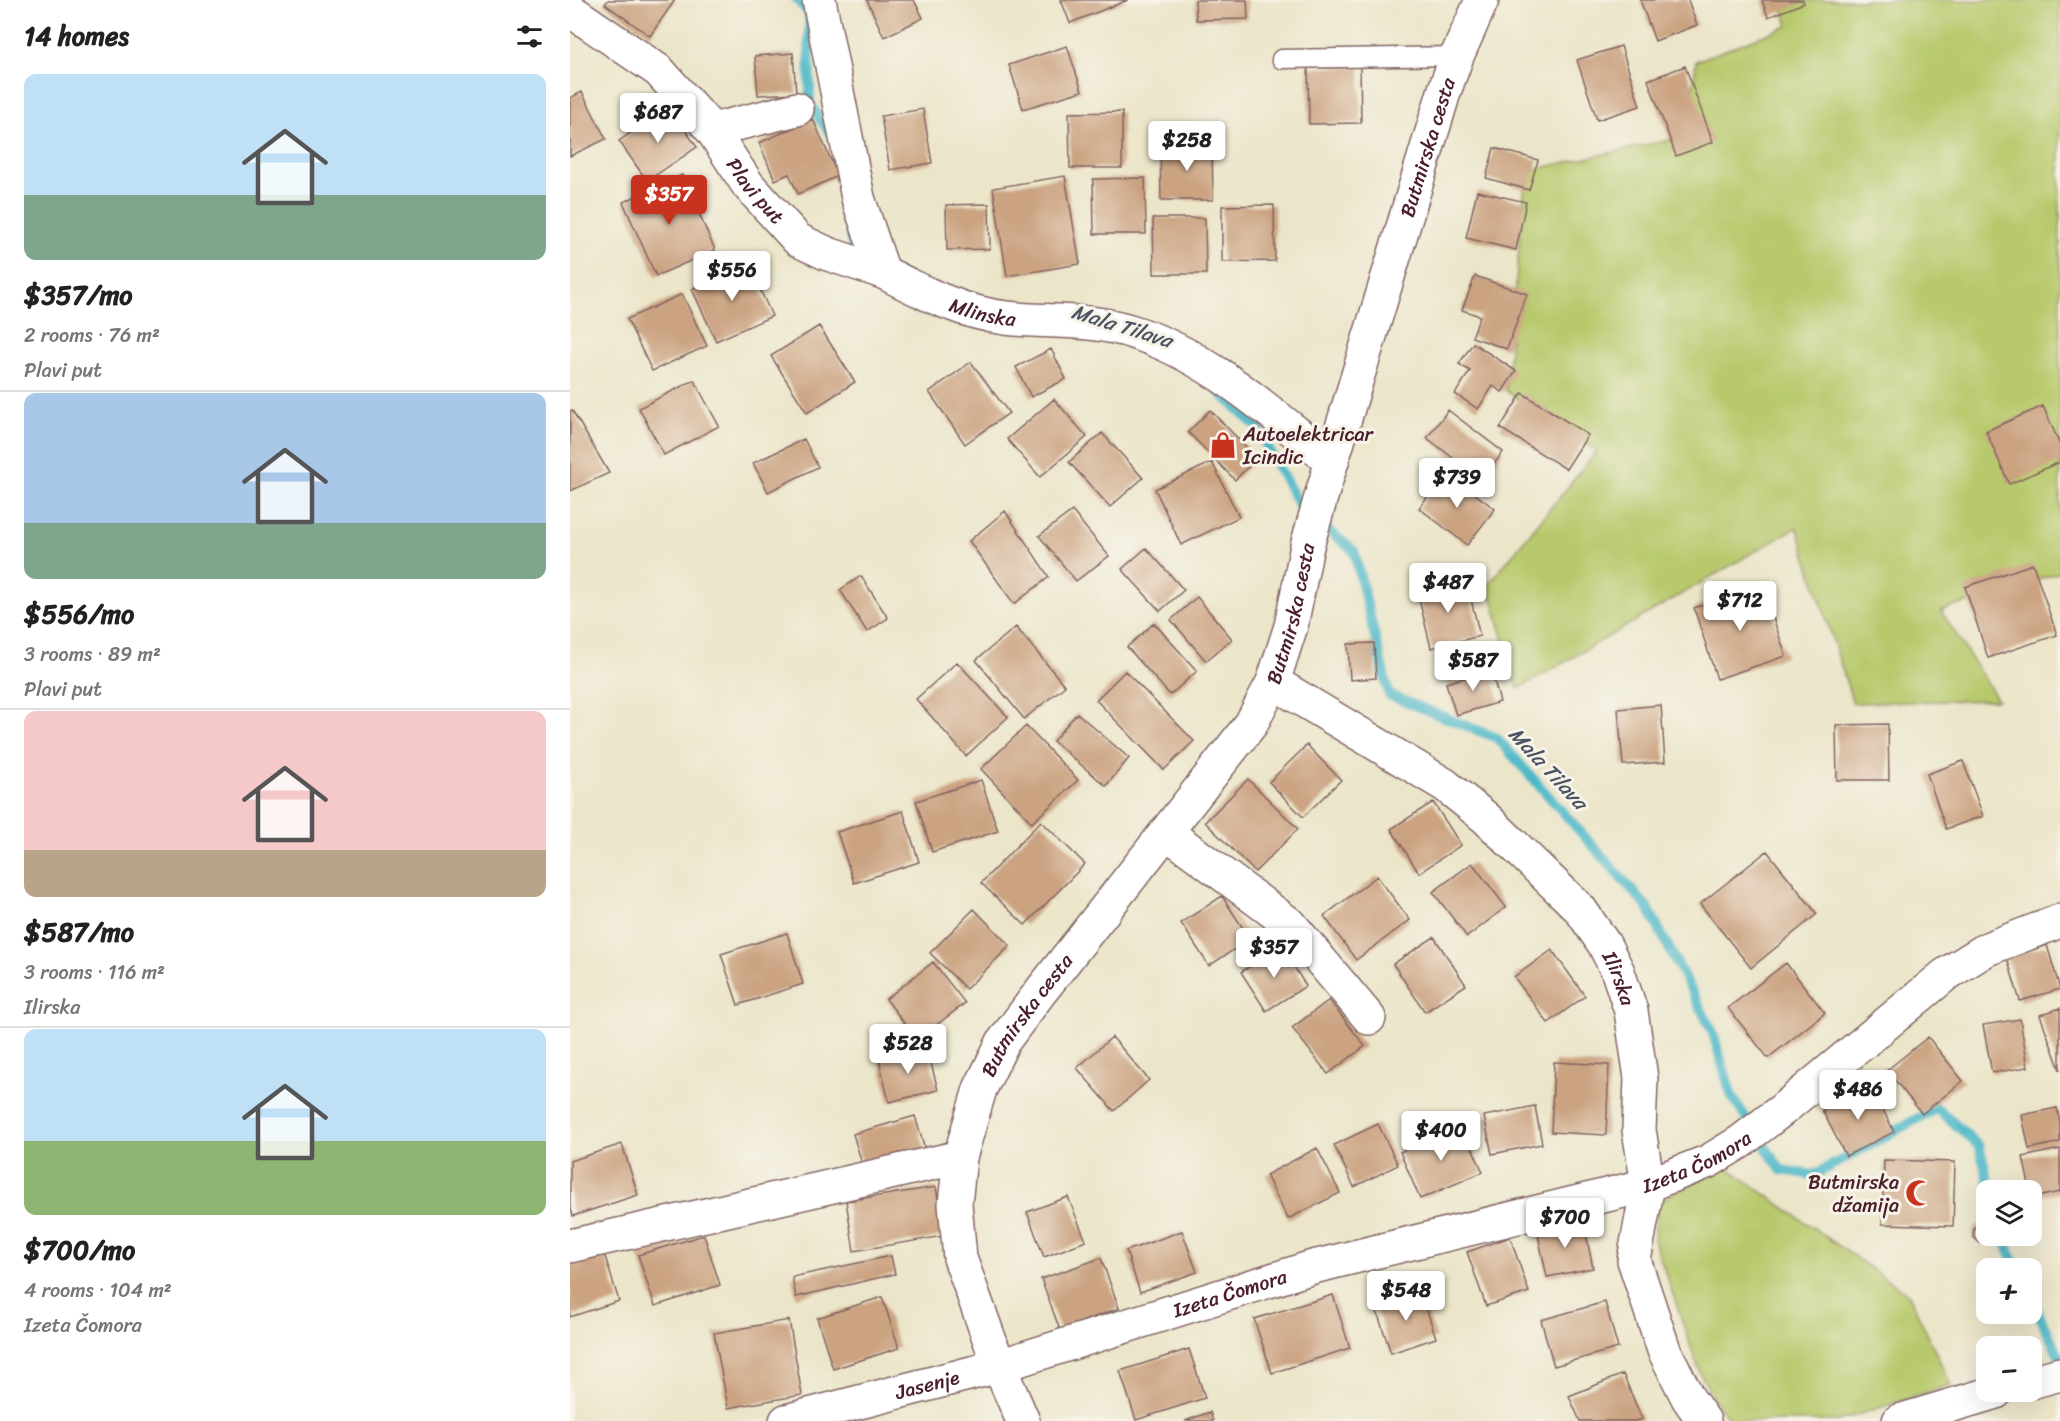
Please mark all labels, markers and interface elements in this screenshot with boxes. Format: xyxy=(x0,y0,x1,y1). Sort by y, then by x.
text: 14 homes xyxy=(24,13,129,59)
icon: filters xyxy=(513,20,546,53)
street label: Butmirska cesta xyxy=(1390,72,1466,222)
pin: $687 xyxy=(622,93,694,144)
text: $687 xyxy=(634,95,682,130)
icon: home xyxy=(231,113,339,221)
pin: $258 xyxy=(1151,121,1223,172)
text: $258 xyxy=(1162,123,1212,158)
street label: Plavi put xyxy=(717,151,793,233)
pin: $357 xyxy=(633,175,705,226)
text: $357 xyxy=(645,177,693,212)
pin: $556 xyxy=(696,251,768,302)
text: $556 xyxy=(707,253,757,288)
text: $357/mo xyxy=(24,272,133,318)
street label: Mlinska xyxy=(944,288,1018,337)
water label: Mala Tilava xyxy=(1067,293,1179,360)
text: 2 rooms · 76 m² xyxy=(24,318,160,353)
text: Plavi put xyxy=(24,353,102,388)
place label: Autoelektricar Icindic xyxy=(1242,417,1374,475)
shop icon: Autoelektricar Icindic xyxy=(1208,430,1238,460)
icon: home xyxy=(231,432,339,540)
pin: $739 xyxy=(1421,458,1493,509)
text: $739 xyxy=(1433,460,1481,495)
street label: Butmirska cesta xyxy=(1256,539,1325,689)
pin: $487 xyxy=(1412,563,1484,614)
text: $487 xyxy=(1423,565,1473,600)
pin: $712 xyxy=(1704,581,1776,632)
text: $712 xyxy=(1718,583,1763,618)
text: $556/mo xyxy=(24,591,134,637)
text: 3 rooms · 89 m² xyxy=(24,637,161,672)
pin: $587 xyxy=(1437,641,1509,692)
text: $587 xyxy=(1448,643,1498,678)
text: Plavi put xyxy=(24,672,102,707)
water label: Mala Tilava xyxy=(1499,717,1599,821)
icon: home xyxy=(231,750,339,858)
text: $587/mo xyxy=(24,909,134,955)
pin: $357 xyxy=(1238,928,1310,979)
text: $357 xyxy=(1250,930,1298,965)
street label: Ilirska xyxy=(1592,944,1645,1011)
street label: Butmirska cesta xyxy=(972,945,1083,1083)
text: 3 rooms · 116 m² xyxy=(24,955,165,990)
text: Ilirska xyxy=(24,990,80,1025)
pin: $528 xyxy=(872,1024,944,1075)
text: $528 xyxy=(883,1026,933,1061)
icon: home xyxy=(231,1068,339,1176)
pin: $486 xyxy=(1822,1070,1894,1121)
text: $486 xyxy=(1833,1072,1883,1107)
pin: $400 xyxy=(1405,1111,1477,1162)
text: $400 xyxy=(1415,1113,1467,1148)
street label: Izeta Čomora xyxy=(1638,1121,1760,1204)
place label: Butmirska džamija xyxy=(1808,1165,1899,1223)
mosque icon: Butmirska džamija xyxy=(1904,1178,1934,1208)
map controls xyxy=(1976,1180,2042,1402)
button: layers xyxy=(1976,1180,2042,1246)
pin: $700 xyxy=(1529,1198,1601,1249)
text: $700 xyxy=(1540,1200,1590,1235)
text: $700/mo xyxy=(24,1227,135,1273)
button: + xyxy=(1976,1258,2042,1324)
street label: Izeta Čomora xyxy=(1168,1259,1292,1328)
pin: $548 xyxy=(1370,1271,1442,1322)
text: 4 rooms · 104 m² xyxy=(24,1273,172,1308)
text: $548 xyxy=(1381,1273,1431,1308)
text: Izeta Čomora xyxy=(24,1308,142,1343)
button: − xyxy=(1976,1336,2042,1402)
street label: Jasenje xyxy=(891,1360,964,1410)

